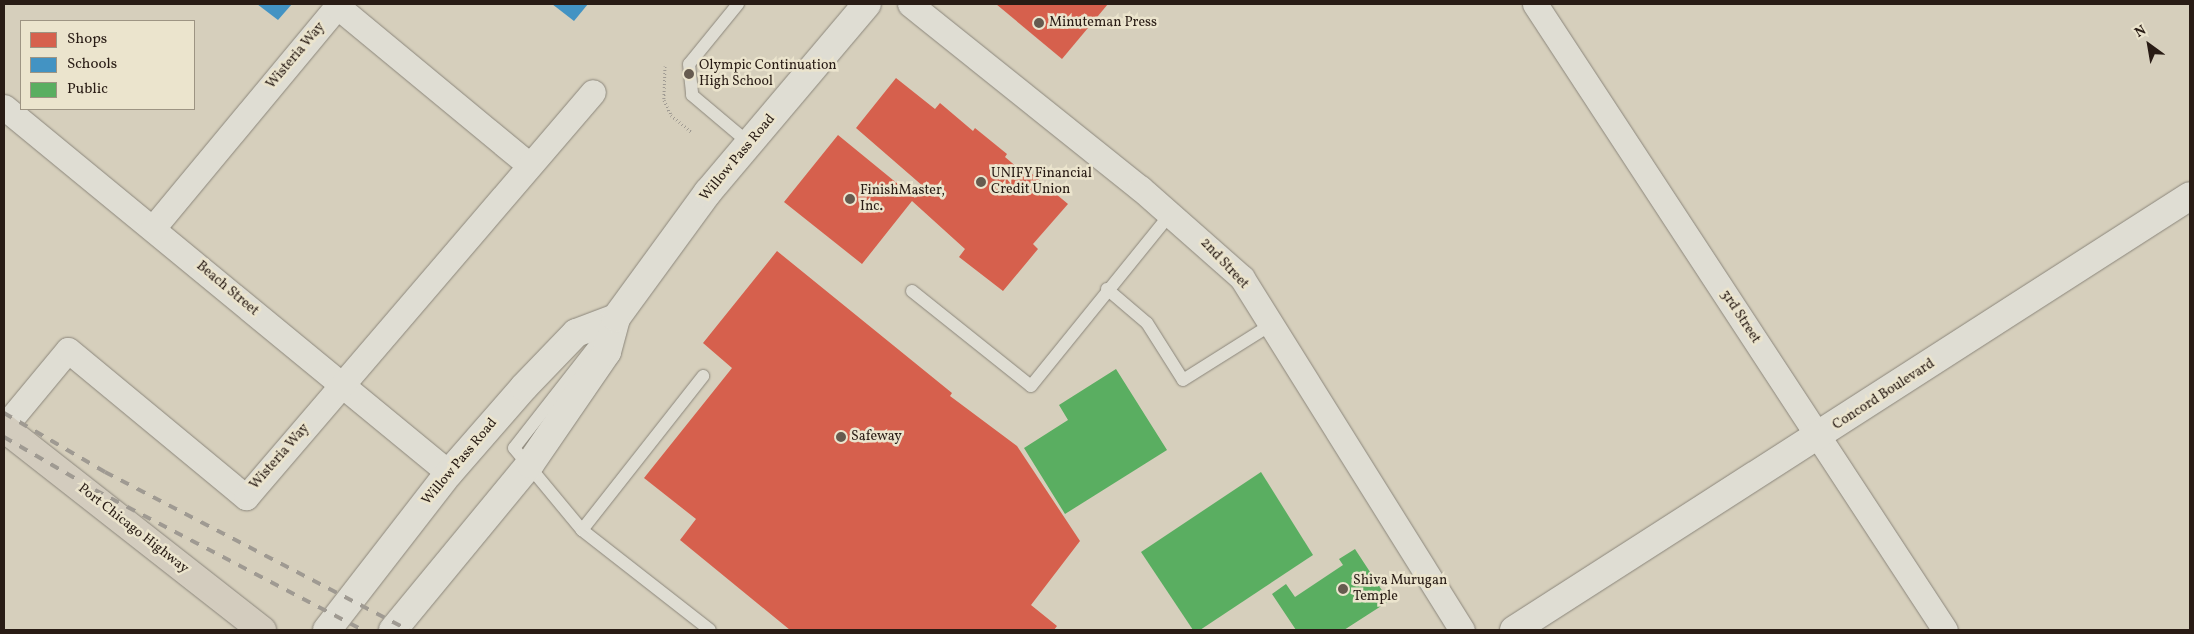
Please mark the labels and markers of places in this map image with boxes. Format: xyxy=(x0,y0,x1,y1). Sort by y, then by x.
place label: Minuteman Press xyxy=(1049,15,1157,31)
marker: Minuteman Press xyxy=(1033,17,1045,29)
place label: Olympic Continuation High School xyxy=(699,58,837,90)
marker: Olympic Continuation High School xyxy=(683,68,695,80)
place label: UNIFY Financial Credit Union xyxy=(991,166,1092,198)
marker: UNIFY Financial Credit Union xyxy=(975,176,987,188)
place label: FinishMaster, Inc. xyxy=(860,183,945,216)
marker: FinishMaster, Inc. xyxy=(844,193,856,205)
place label: Safeway xyxy=(851,429,902,445)
marker: Safeway xyxy=(835,431,847,443)
place label: Shiva Murugan Temple xyxy=(1353,573,1447,606)
marker: Shiva Murugan Temple xyxy=(1337,583,1349,595)

